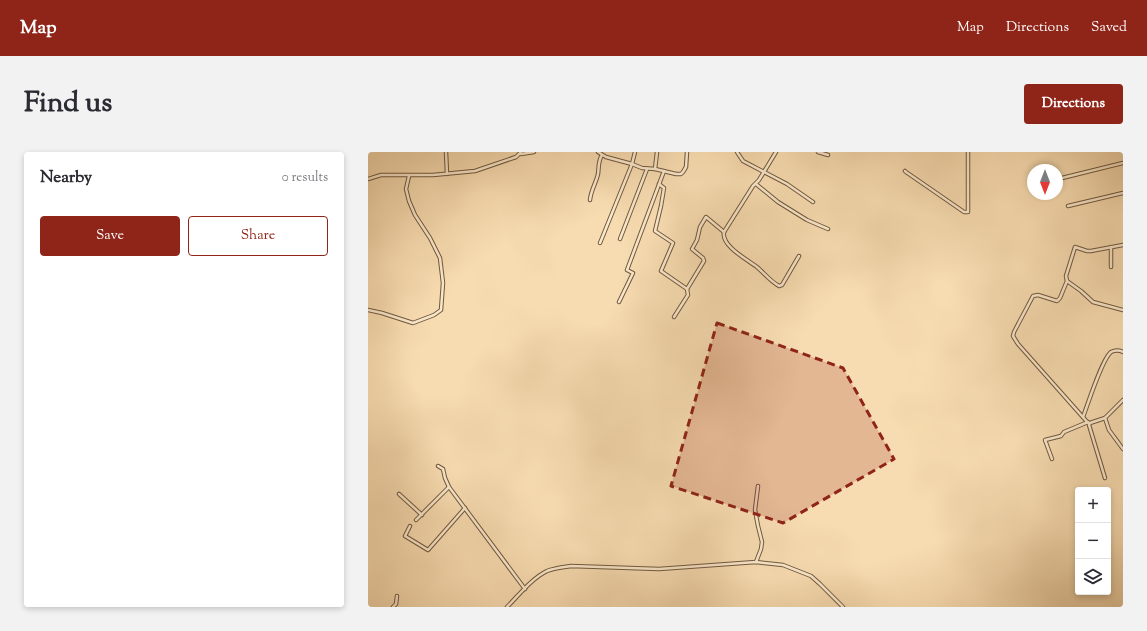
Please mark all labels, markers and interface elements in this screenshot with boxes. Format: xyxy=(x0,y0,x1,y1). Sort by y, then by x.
text: Map xyxy=(20,15,57,42)
text: Map xyxy=(957,18,984,38)
text: Directions xyxy=(1006,18,1069,38)
text: Saved xyxy=(1091,18,1127,38)
text: Find us xyxy=(24,84,112,124)
button: Directions xyxy=(1024,84,1123,124)
north arrow xyxy=(1027,164,1063,200)
text: Nearby xyxy=(40,166,92,190)
text: 0 results xyxy=(282,169,328,187)
button: Save xyxy=(40,216,180,256)
button: Share xyxy=(188,216,328,256)
map controls xyxy=(1075,487,1111,595)
button: + xyxy=(1075,487,1111,523)
button: − xyxy=(1075,523,1111,559)
button: layers xyxy=(1075,559,1111,595)

